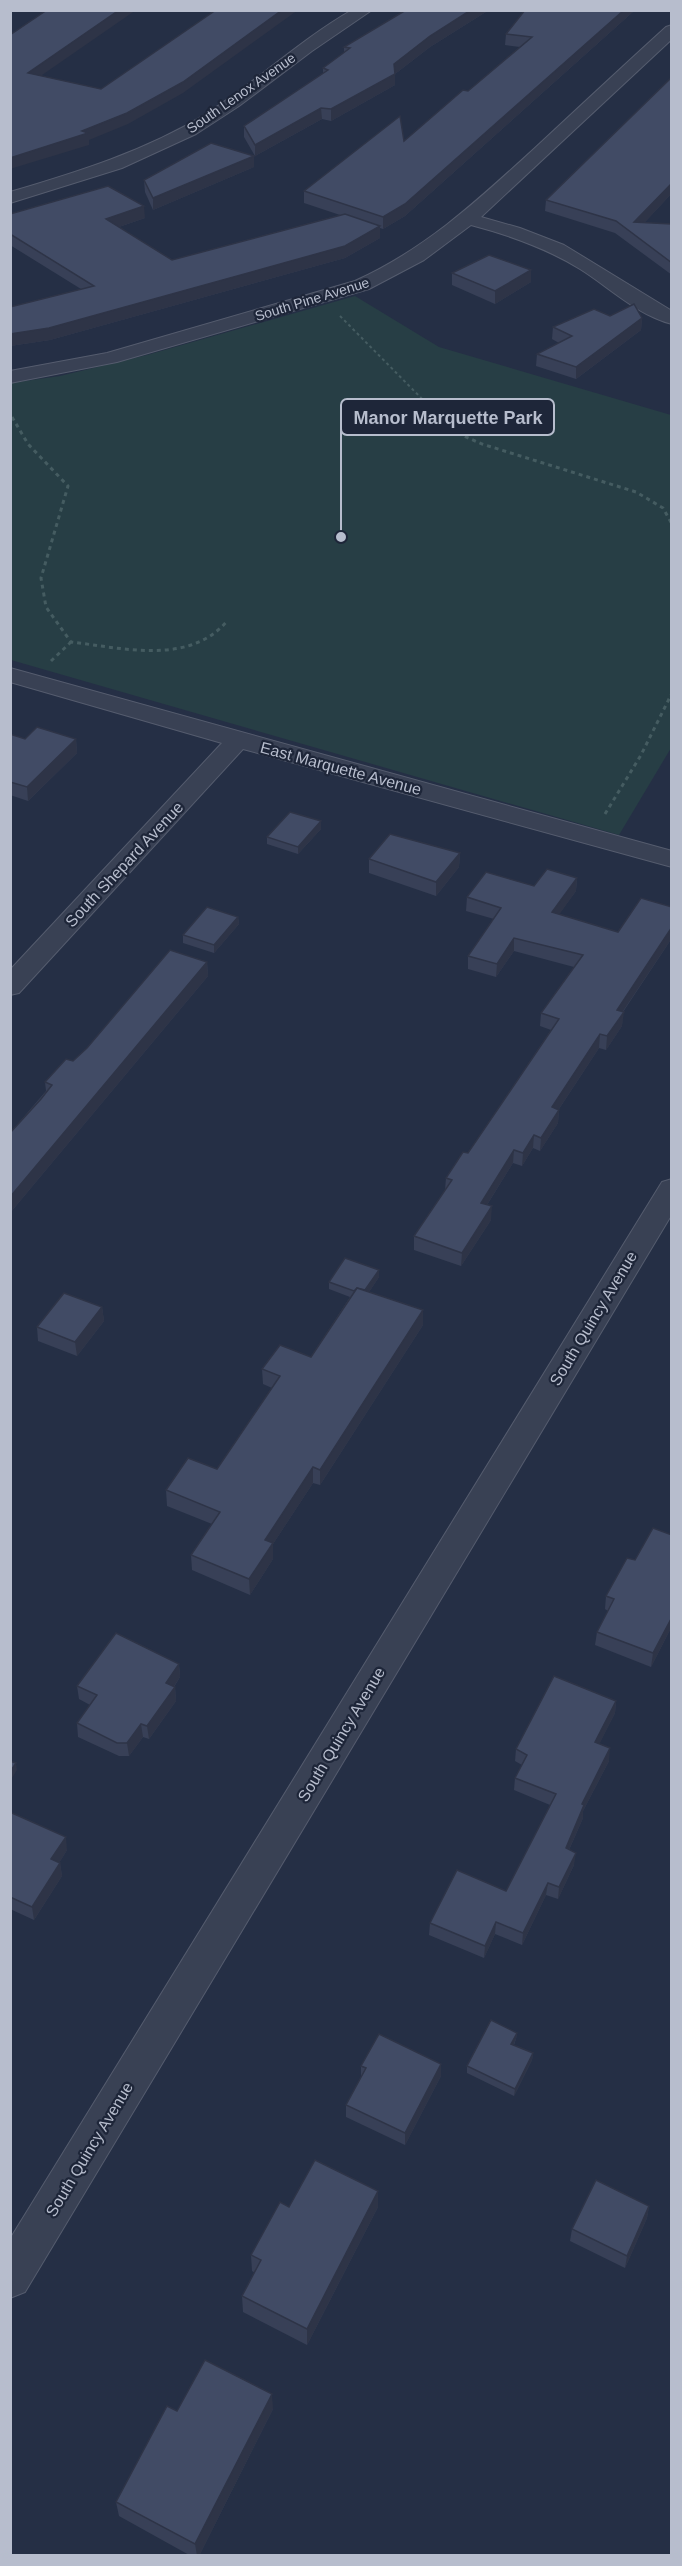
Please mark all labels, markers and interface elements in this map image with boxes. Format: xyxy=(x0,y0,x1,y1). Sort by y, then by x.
street label: South Lenox Avenue xyxy=(184,49,299,137)
street label: South Pine Avenue xyxy=(253,274,371,324)
callout: Manor Marquette Park xyxy=(341,399,554,435)
text: Manor Marquette Park xyxy=(353,408,544,428)
street label: East Marquette Avenue xyxy=(258,739,423,798)
street label: South Shepard Avenue xyxy=(62,798,187,930)
street label: South Quincy Avenue xyxy=(547,1248,640,1388)
street label: South Quincy Avenue xyxy=(295,1664,388,1804)
street label: South Quincy Avenue xyxy=(43,2079,136,2219)

